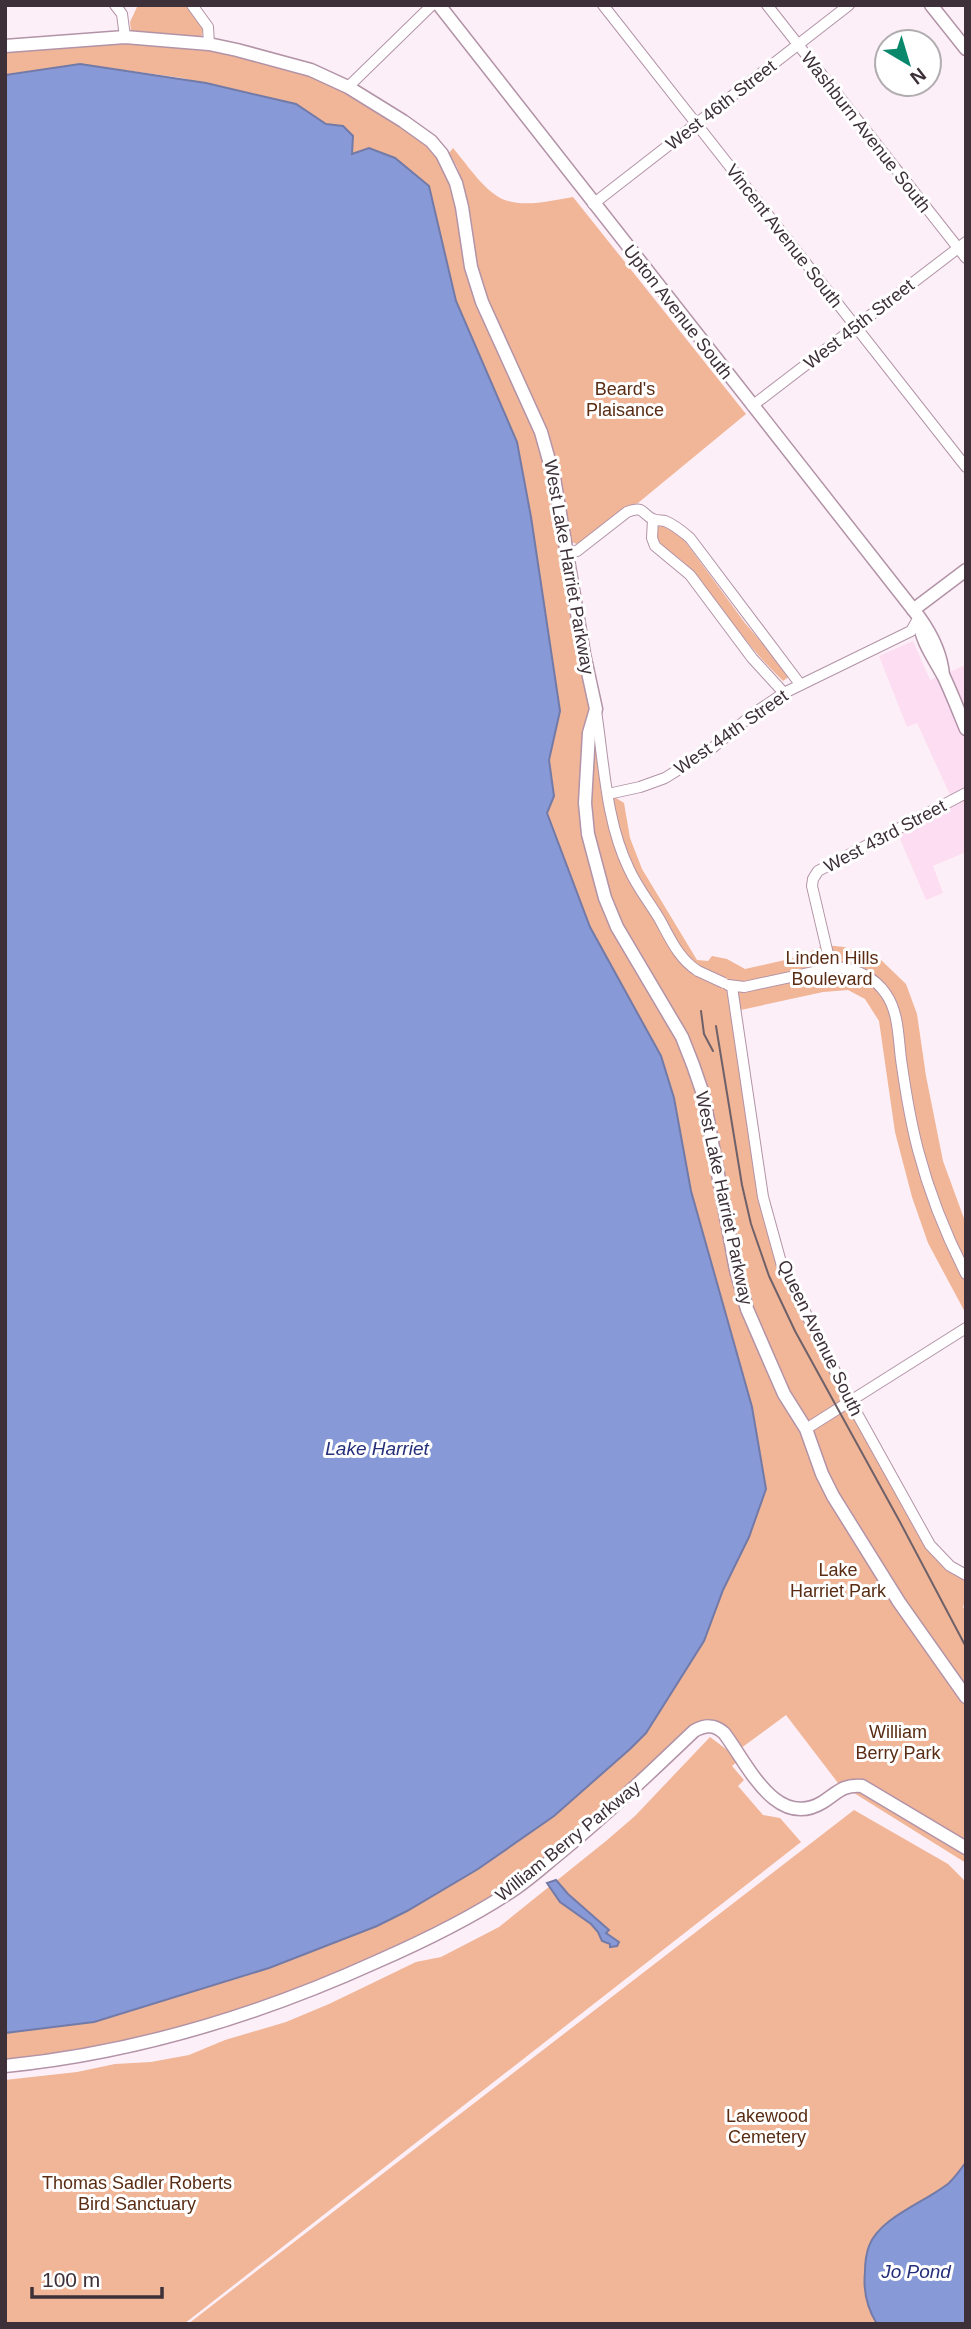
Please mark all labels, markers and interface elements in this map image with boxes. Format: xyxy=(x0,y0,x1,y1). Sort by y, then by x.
north arrow xyxy=(873,28,943,98)
street label: Washburn Avenue South xyxy=(797,48,935,216)
street label: West 46th Street xyxy=(662,56,780,154)
text: N xyxy=(906,64,930,89)
street label: Vincent Avenue South xyxy=(722,160,846,312)
street label: Upton Avenue South xyxy=(619,241,737,383)
street label: West 45th Street xyxy=(800,275,918,373)
park label: Beard's Plaisance xyxy=(586,379,664,420)
street label: West Lake Harriet Parkway xyxy=(540,458,598,676)
street label: West 44th Street xyxy=(670,685,792,779)
street label: West 43rd Street xyxy=(821,796,949,876)
park label: Linden Hills Boulevard xyxy=(785,948,879,989)
street label: West Lake Harriet Parkway xyxy=(692,1089,756,1307)
street label: Queen Avenue South xyxy=(774,1257,866,1419)
water label: Lake Harriet xyxy=(325,1438,429,1459)
park label: Lake Harriet Park xyxy=(790,1560,887,1601)
park label: William Berry Park xyxy=(855,1722,942,1763)
street label: William Berry Parkway xyxy=(492,1777,644,1905)
park label: Lakewood Cemetery xyxy=(726,2106,808,2147)
park label: Thomas Sadler Roberts Bird Sanctuary xyxy=(42,2173,232,2214)
scale bar xyxy=(32,2256,161,2300)
water label: Jo Pond xyxy=(880,2261,952,2282)
text: 100 m xyxy=(42,2268,100,2291)

